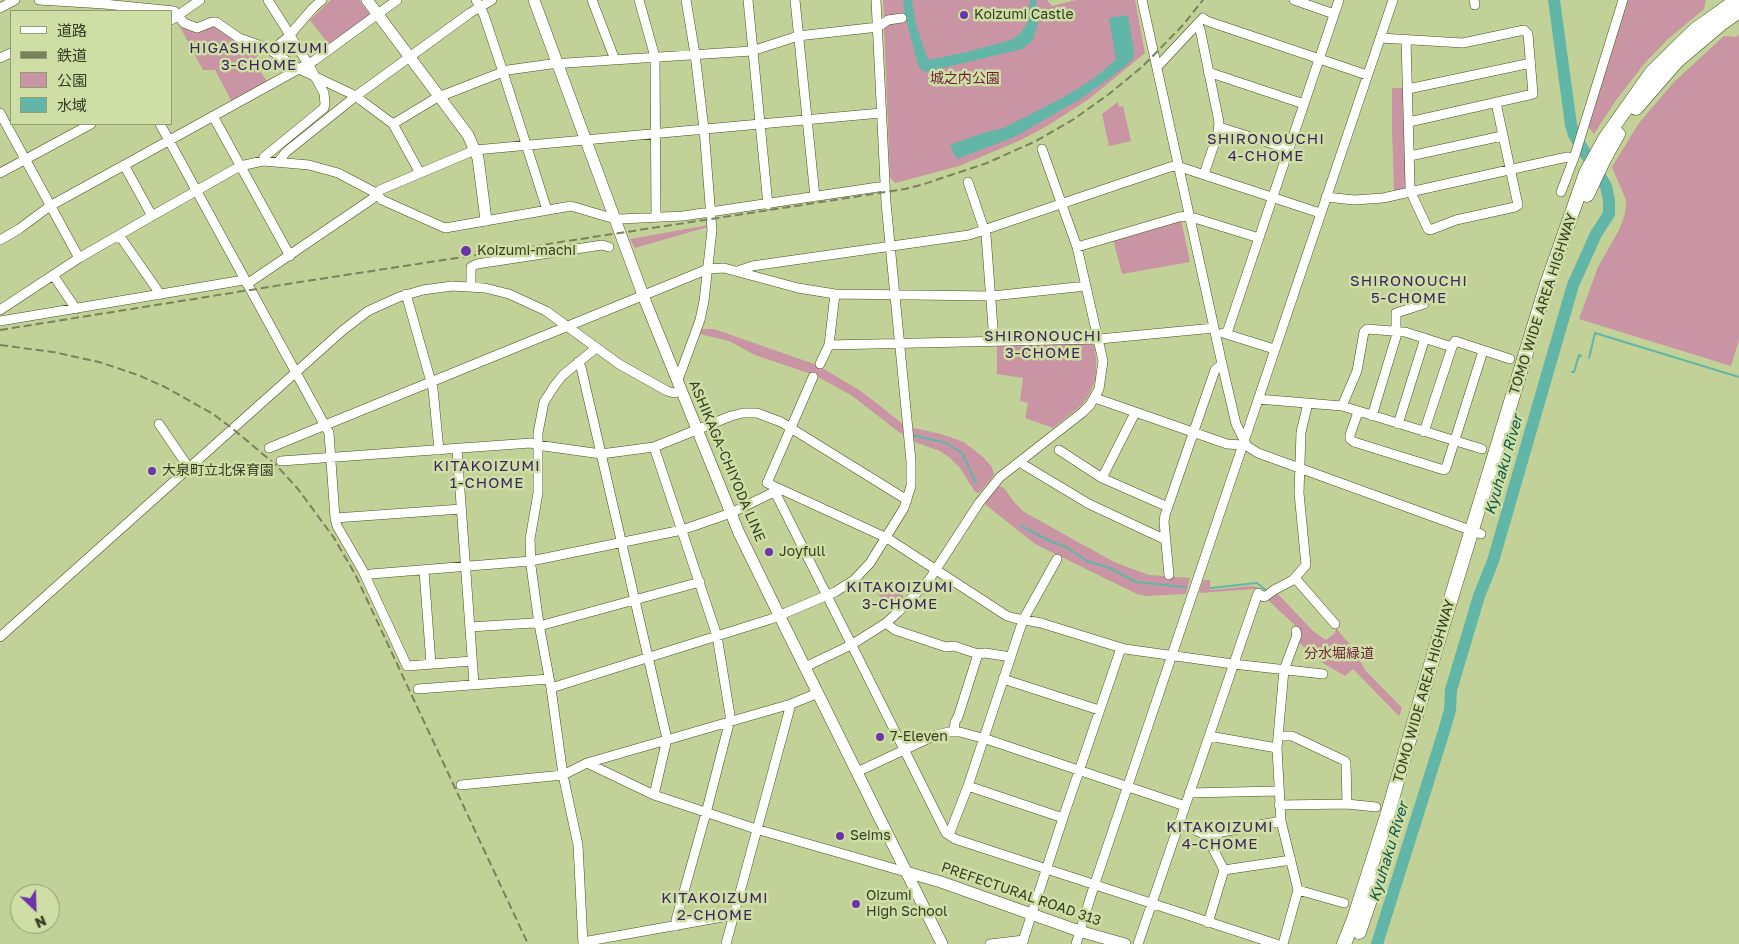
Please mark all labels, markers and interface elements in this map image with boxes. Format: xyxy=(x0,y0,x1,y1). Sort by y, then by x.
place label: Koizumi Castle xyxy=(974,7,1074,23)
marker: Koizumi Castle xyxy=(958,9,970,21)
legend xyxy=(10,10,172,125)
text: 道路 xyxy=(57,21,87,39)
district label: HIGASHIKOIZUMI 3-CHOME xyxy=(188,39,330,74)
text: 鉄道 xyxy=(57,46,87,64)
text: 公園 xyxy=(57,71,87,89)
park label: 城之内公園 xyxy=(930,71,1000,87)
text: 水域 xyxy=(57,96,87,114)
district label: SHIRONOUCHI 4-CHOME xyxy=(1206,130,1326,165)
street label: TOMO WIDE AREA HIGHWAY xyxy=(1506,211,1580,397)
place label: Koizumi-machi xyxy=(477,243,576,259)
marker: Koizumi-machi xyxy=(459,244,473,258)
district label: SHIRONOUCHI 5-CHOME xyxy=(1349,272,1469,307)
district label: SHIRONOUCHI 3-CHOME xyxy=(983,327,1103,362)
street label: ASHIKAGA-CHIYODA LINE xyxy=(685,378,769,544)
water label: Kyuhaku River xyxy=(1481,413,1527,517)
district label: KITAKOIZUMI 1-CHOME xyxy=(432,457,542,492)
place label: 大泉町立北保育園 xyxy=(162,463,274,479)
marker: 大泉町立北保育園 xyxy=(146,465,158,477)
place label: Joyfull xyxy=(779,544,826,560)
marker: Joyfull xyxy=(763,546,775,558)
district label: KITAKOIZUMI 3-CHOME xyxy=(845,578,955,613)
street label: TOMO WIDE AREA HIGHWAY xyxy=(1390,597,1458,785)
park label: 分水堀緑道 xyxy=(1304,646,1374,662)
place label: 7-Eleven xyxy=(890,729,948,745)
marker: 7-Eleven xyxy=(874,731,886,743)
water label: Kyuhaku River xyxy=(1365,800,1413,904)
district label: KITAKOIZUMI 4-CHOME xyxy=(1165,818,1275,853)
place label: Seims xyxy=(850,828,891,844)
marker: Seims xyxy=(834,830,846,842)
street label: PREFECTURAL ROAD 313 xyxy=(939,859,1103,929)
north arrow xyxy=(10,884,60,934)
place label: Oizumi High School xyxy=(866,888,948,920)
district label: KITAKOIZUMI 2-CHOME xyxy=(660,889,770,924)
marker: Oizumi High School xyxy=(850,898,862,910)
text: N xyxy=(33,912,49,932)

